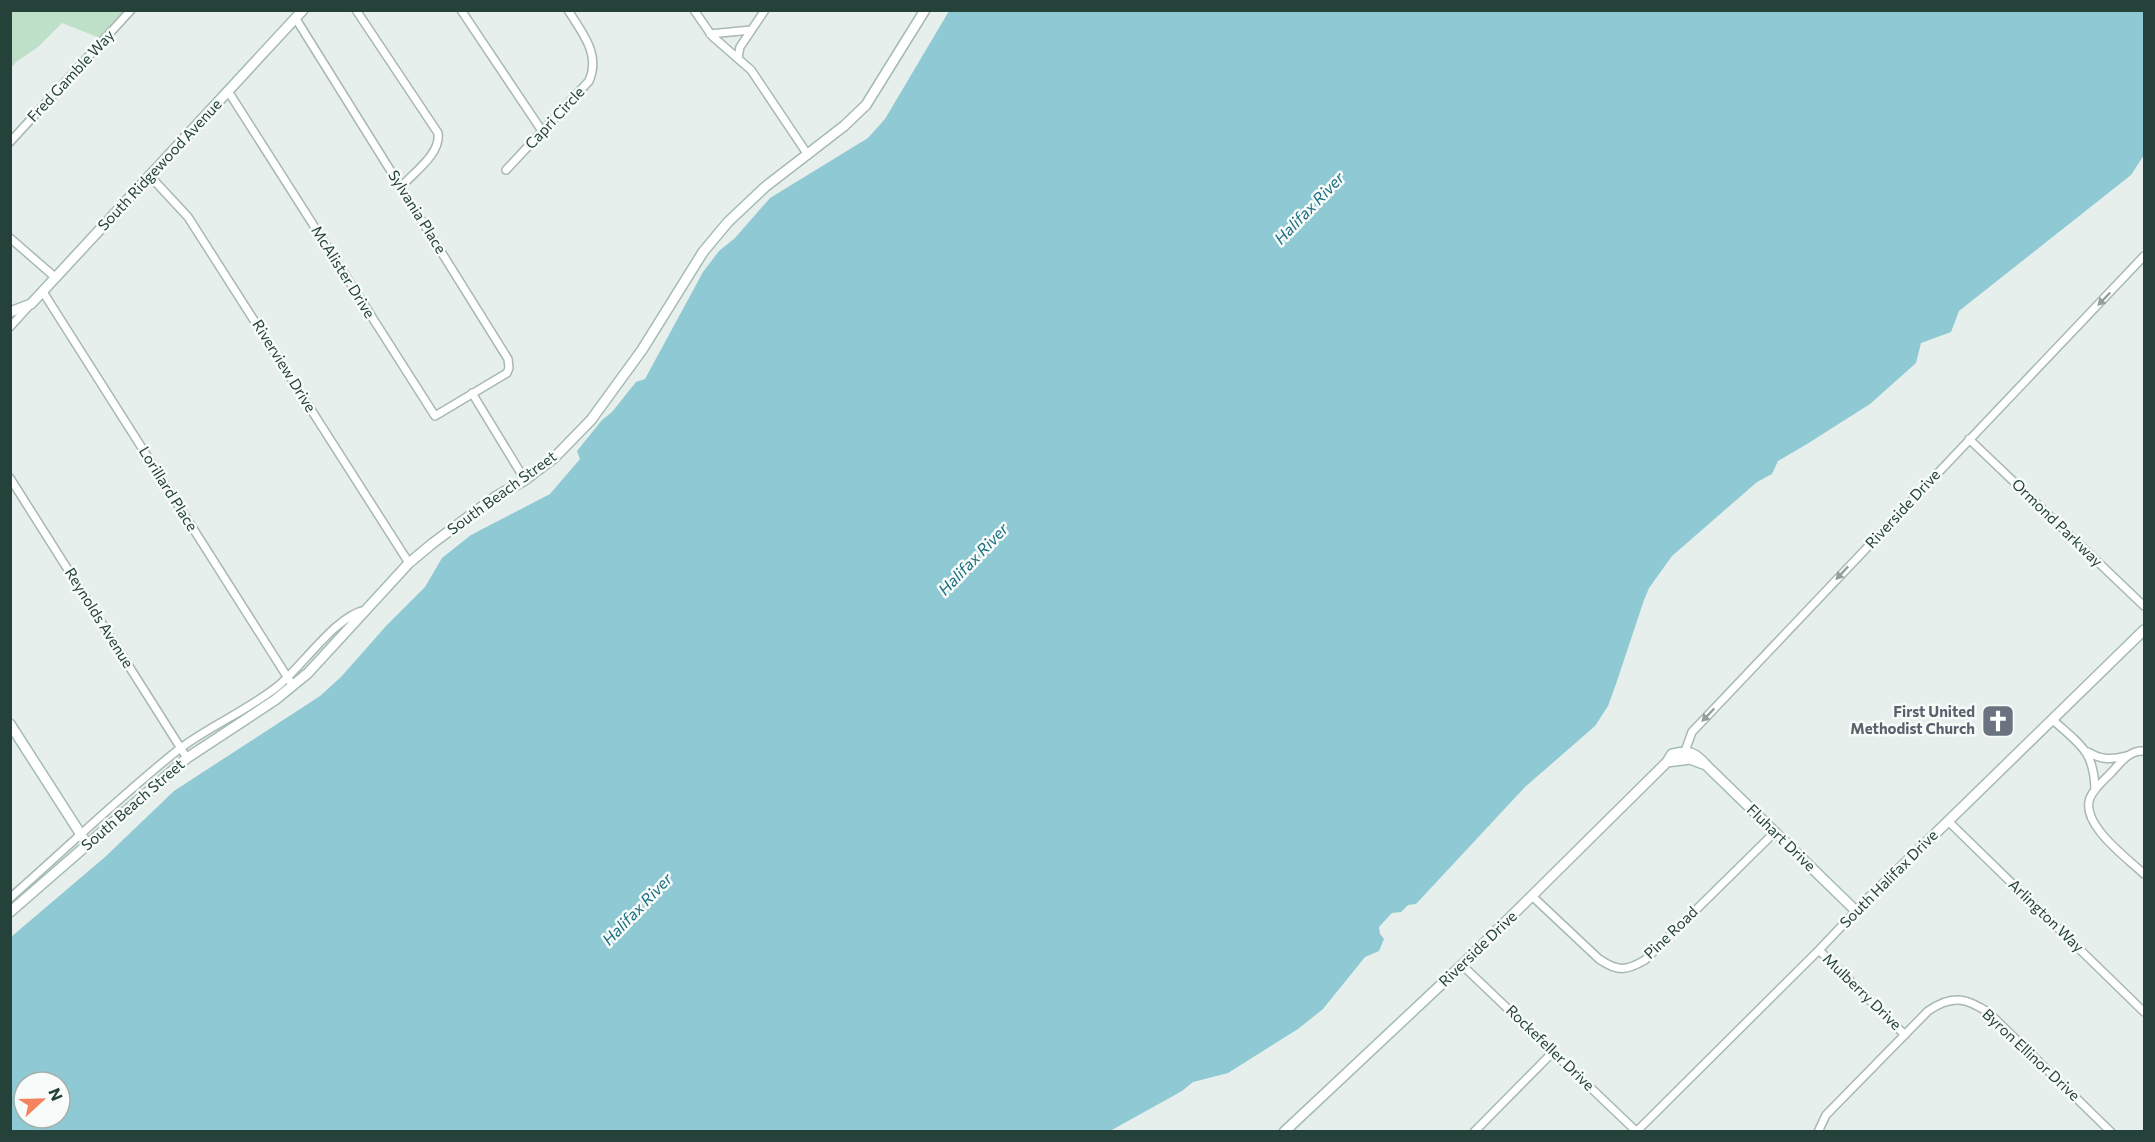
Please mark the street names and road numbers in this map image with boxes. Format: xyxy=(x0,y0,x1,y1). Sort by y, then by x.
street label: Fred Gamble Way xyxy=(23,26,118,125)
street label: Capri Circle xyxy=(521,82,588,152)
street label: South Ridgewood Avenue xyxy=(94,95,225,234)
street label: Sylvania Place xyxy=(385,166,451,257)
street label: McAlister Drive xyxy=(308,222,380,321)
street label: Riverview Drive xyxy=(249,316,321,415)
street label: Lorillard Place xyxy=(136,443,202,534)
street label: South Beach Street xyxy=(443,447,559,538)
street label: Riverside Drive xyxy=(1861,465,1943,552)
street label: Ormond Parkway xyxy=(2009,474,2107,570)
street label: Reynolds Avenue xyxy=(62,564,138,671)
street label: South Beach Street xyxy=(77,755,187,854)
street label: Fluhart Drive xyxy=(1744,800,1820,875)
street label: South Halifax Drive xyxy=(1836,825,1941,931)
street label: Arlington Way xyxy=(2005,875,2088,956)
street label: Pine Road xyxy=(1640,902,1701,962)
street label: Riverside Drive xyxy=(1435,907,1520,990)
street label: Mulberry Drive xyxy=(1820,949,1906,1033)
street label: Rockefeller Drive xyxy=(1503,1001,1599,1094)
street label: Byron Ellinor Drive xyxy=(1979,1005,2084,1104)

